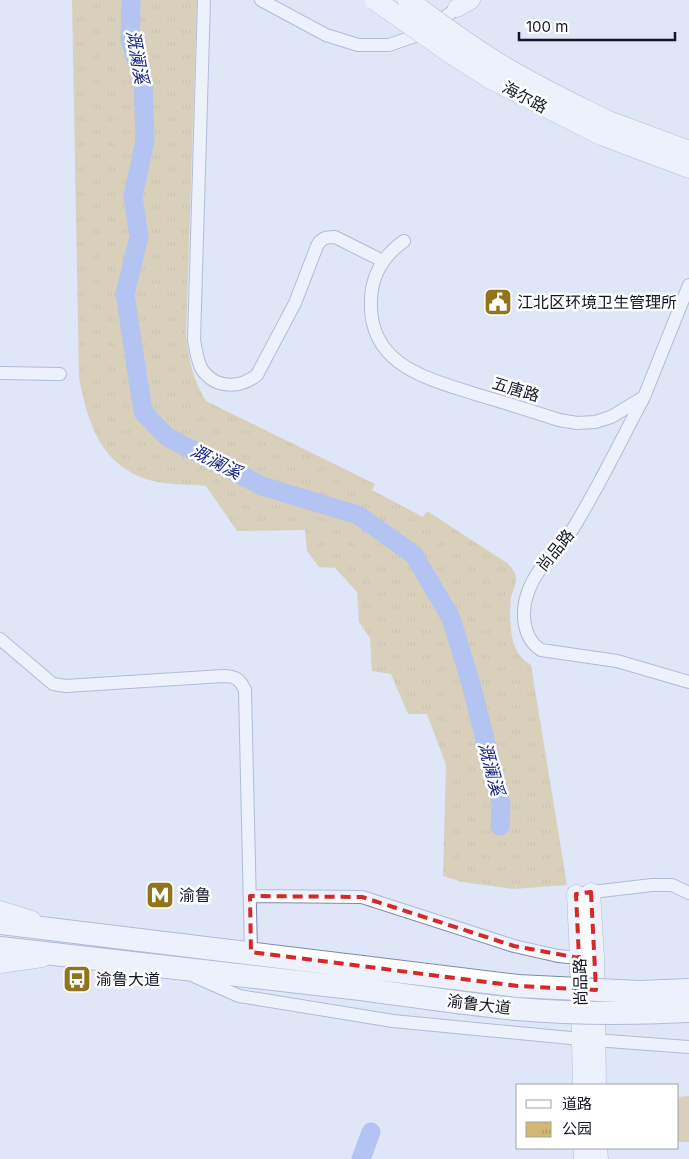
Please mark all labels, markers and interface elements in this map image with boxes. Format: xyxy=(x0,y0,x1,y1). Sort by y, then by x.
scale bar xyxy=(519,10,675,42)
text: 100 m xyxy=(526,17,568,36)
water label: 溉澜溪 xyxy=(122,29,153,87)
street label: 海尔路 xyxy=(499,77,551,117)
public building icon: 江北区环境卫生管理所 xyxy=(483,287,513,317)
place label: 江北区环境卫生管理所 xyxy=(517,292,677,312)
street label: 五唐路 xyxy=(490,372,542,406)
water label: 溉澜溪 xyxy=(187,440,247,484)
street label: 尚品路 xyxy=(532,525,578,575)
water label: 溉澜溪 xyxy=(474,740,509,800)
metro station icon: 渝鲁 xyxy=(145,880,175,910)
place label: 渝鲁 xyxy=(179,885,211,905)
street label: 尚品路 xyxy=(570,958,590,1006)
bus stop icon: 渝鲁大道 xyxy=(62,964,92,994)
place label: 渝鲁大道 xyxy=(96,969,160,989)
street label: 渝鲁大道 xyxy=(446,990,512,1018)
legend xyxy=(516,1084,679,1149)
text: 道路 xyxy=(562,1094,592,1113)
text: 公园 xyxy=(562,1119,592,1138)

